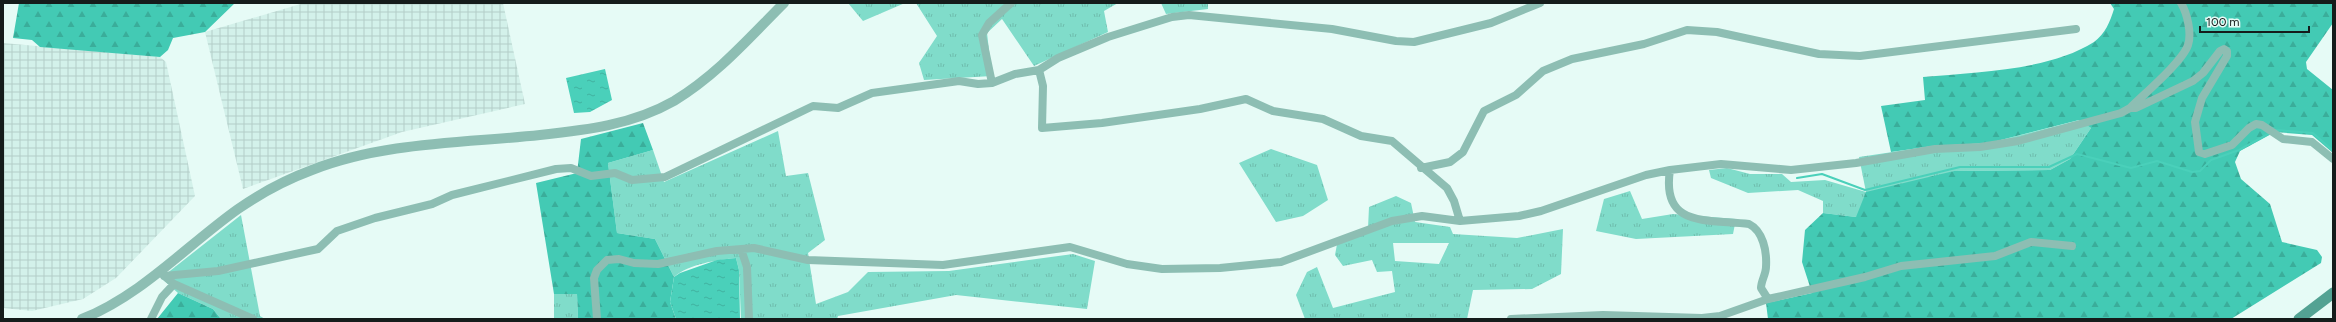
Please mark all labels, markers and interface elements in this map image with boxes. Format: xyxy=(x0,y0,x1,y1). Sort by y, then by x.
scale bar xyxy=(2200,8,2309,34)
text: 100 m xyxy=(2206,15,2240,29)

